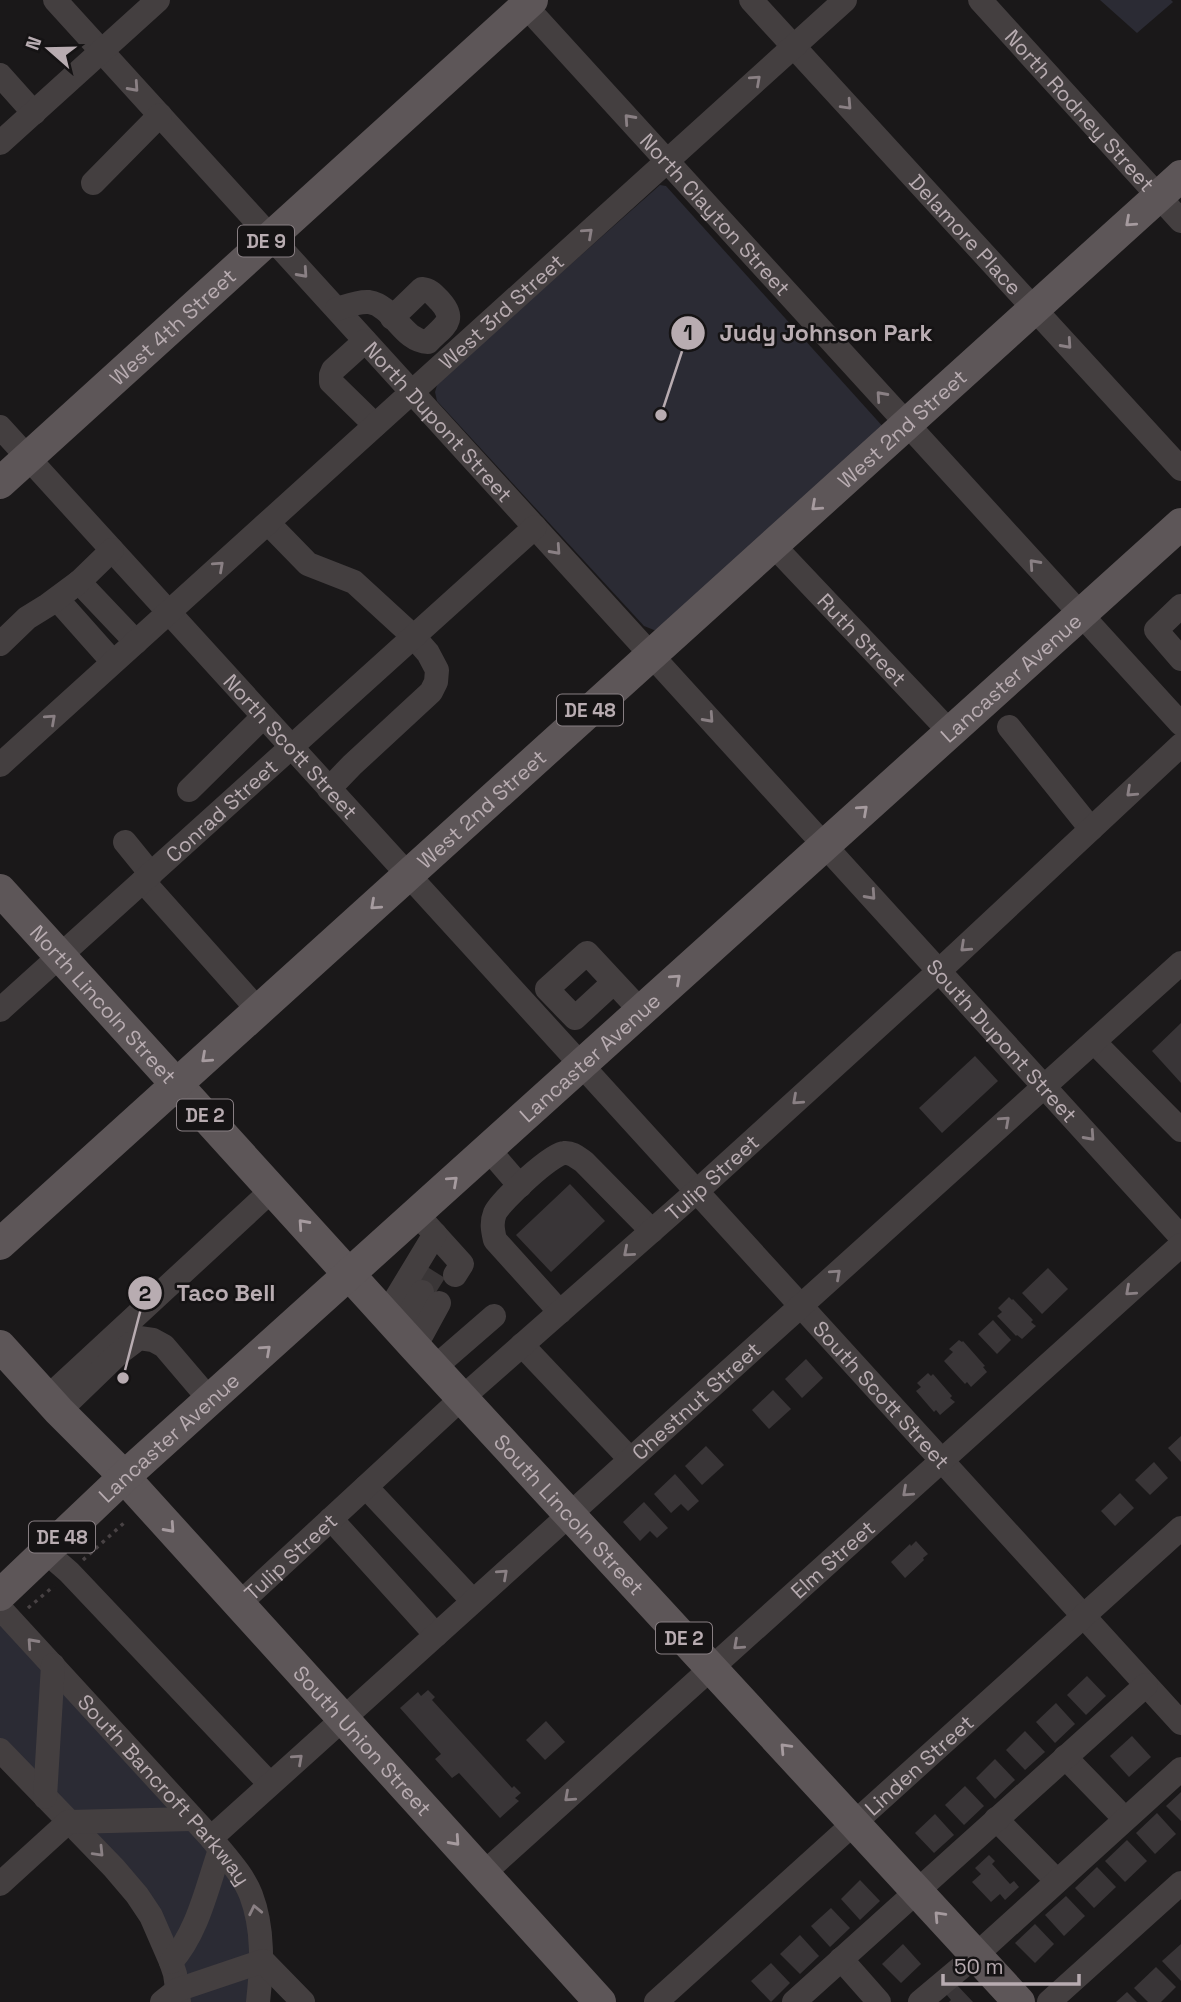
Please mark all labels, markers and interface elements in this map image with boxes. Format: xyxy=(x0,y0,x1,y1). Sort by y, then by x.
north arrow xyxy=(14,14,84,84)
street label: North Rodney Street xyxy=(999,23,1161,197)
text: N xyxy=(20,33,47,54)
one-way arrow xyxy=(748,76,761,88)
one-way arrow xyxy=(125,79,138,92)
one-way arrow xyxy=(838,96,851,109)
one-way arrow xyxy=(624,114,637,127)
street label: North Clayton Street xyxy=(634,127,797,301)
street label: Delamore Place xyxy=(904,168,1028,301)
one-way arrow xyxy=(1125,214,1138,226)
road number: DE 9 xyxy=(238,226,294,256)
one-way arrow xyxy=(580,229,593,241)
street label: West 3rd Street xyxy=(433,248,569,375)
street label: West 4th Street xyxy=(104,262,241,391)
one-way arrow xyxy=(295,265,308,278)
callout: Judy Johnson Park xyxy=(671,311,947,355)
text: Judy Johnson Park xyxy=(720,318,932,348)
text: 1 xyxy=(683,319,693,346)
street label: North Dupont Street xyxy=(359,336,519,508)
one-way arrow xyxy=(1058,336,1071,349)
street label: West 2nd Street xyxy=(832,363,972,494)
one-way arrow xyxy=(877,391,889,404)
one-way arrow xyxy=(811,498,824,510)
one-way arrow xyxy=(547,542,560,555)
one-way arrow xyxy=(1030,559,1043,572)
one-way arrow xyxy=(211,562,224,575)
street label: Ruth Street xyxy=(812,587,913,692)
street label: Lancaster Avenue xyxy=(934,607,1087,748)
street label: North Scott Street xyxy=(218,668,364,825)
road number: DE 48 xyxy=(557,694,623,726)
one-way arrow xyxy=(701,710,713,723)
one-way arrow xyxy=(42,715,55,727)
street label: West 2nd Street xyxy=(411,743,552,874)
street label: Conrad Street xyxy=(159,753,283,868)
one-way arrow xyxy=(1126,783,1139,796)
one-way arrow xyxy=(855,806,868,819)
one-way arrow xyxy=(862,887,875,900)
one-way arrow xyxy=(370,897,383,910)
street label: North Lincoln Street xyxy=(24,919,183,1089)
one-way arrow xyxy=(960,939,973,951)
street label: South Dupont Street xyxy=(921,953,1083,1128)
one-way arrow xyxy=(668,975,681,987)
street label: Lancaster Avenue xyxy=(513,987,666,1128)
one-way arrow xyxy=(201,1050,214,1062)
one-way arrow xyxy=(792,1092,805,1105)
road number: DE 2 xyxy=(177,1100,233,1130)
one-way arrow xyxy=(997,1117,1010,1130)
street label: Tulip Street xyxy=(659,1128,764,1226)
one-way arrow xyxy=(1081,1128,1094,1141)
one-way arrow xyxy=(444,1177,457,1189)
one-way arrow xyxy=(299,1219,311,1232)
one-way arrow xyxy=(623,1244,636,1256)
one-way arrow xyxy=(828,1270,841,1282)
callout: Taco Bell xyxy=(127,1271,289,1315)
text: Taco Bell xyxy=(177,1278,275,1308)
text: 2 xyxy=(139,1280,151,1307)
one-way arrow xyxy=(1125,1283,1138,1295)
street label: South Scott Street xyxy=(807,1315,956,1474)
street label: Chestnut Street xyxy=(626,1336,766,1466)
one-way arrow xyxy=(257,1346,270,1358)
street label: Lancaster Avenue xyxy=(93,1366,245,1508)
street label: South Lincoln Street xyxy=(488,1428,650,1600)
one-way arrow xyxy=(902,1484,915,1497)
street label: Tulip Street xyxy=(238,1507,343,1606)
street label: Elm Street xyxy=(785,1514,880,1604)
one-way arrow xyxy=(162,1520,174,1533)
road number: DE 48 xyxy=(29,1522,95,1553)
one-way arrow xyxy=(495,1570,508,1582)
road number: DE 2 xyxy=(656,1622,712,1654)
one-way arrow xyxy=(733,1636,746,1649)
one-way arrow xyxy=(28,1638,41,1651)
street label: South Union Street xyxy=(288,1659,438,1821)
street label: South Bancroft Parkway xyxy=(72,1688,257,1890)
street label: Linden Street xyxy=(859,1709,979,1821)
one-way arrow xyxy=(781,1744,794,1757)
one-way arrow xyxy=(290,1755,303,1767)
one-way arrow xyxy=(564,1789,577,1801)
one-way arrow xyxy=(446,1833,459,1846)
one-way arrow xyxy=(90,1843,103,1856)
one-way arrow xyxy=(248,1904,263,1916)
one-way arrow xyxy=(935,1911,948,1924)
scale bar xyxy=(943,1942,1080,1986)
text: 50 m xyxy=(954,1953,1004,1980)

